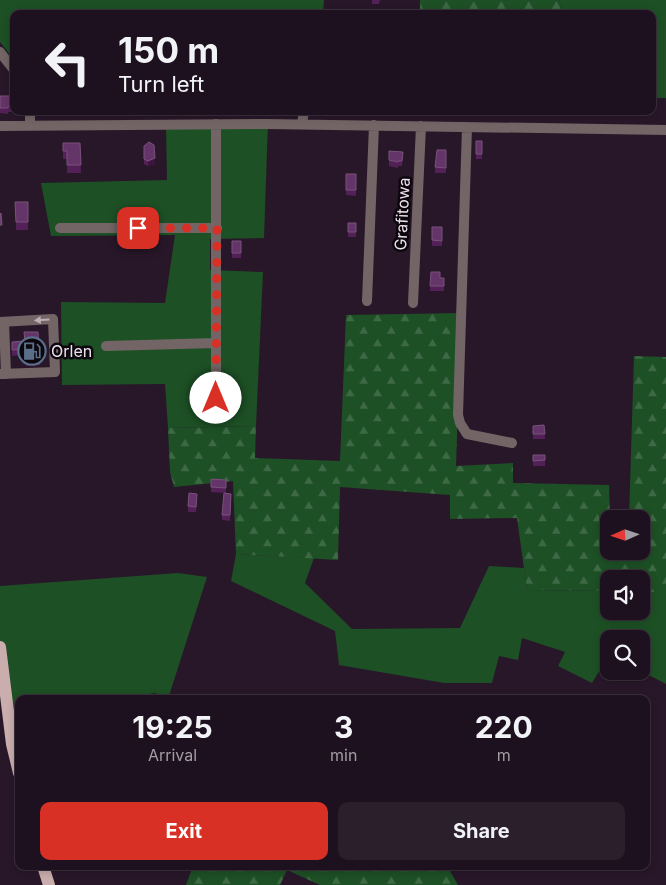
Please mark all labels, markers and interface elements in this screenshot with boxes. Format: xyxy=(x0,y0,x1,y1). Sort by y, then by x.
text: 150 m xyxy=(118,29,219,71)
icon: left xyxy=(35,30,100,95)
text: Turn left xyxy=(118,71,204,97)
street label: Grafitowa xyxy=(390,177,414,251)
pin xyxy=(117,207,159,249)
icon: arrive xyxy=(124,214,152,242)
one-way arrow xyxy=(33,316,49,324)
fuel station icon: Orlen xyxy=(17,336,47,366)
place label: Orlen xyxy=(51,341,92,361)
position arrow xyxy=(189,371,241,423)
north arrow xyxy=(600,510,650,560)
map controls xyxy=(600,510,650,680)
button: sound xyxy=(600,570,650,620)
button: search xyxy=(600,630,650,680)
text: 19:25 xyxy=(132,709,213,745)
text: 3 xyxy=(334,709,353,745)
text: 220 xyxy=(475,709,533,745)
text: Arrival xyxy=(148,745,197,765)
text: min xyxy=(330,745,357,765)
text: m xyxy=(497,745,511,765)
button: Exit xyxy=(40,802,328,860)
button: Share xyxy=(338,802,625,860)

